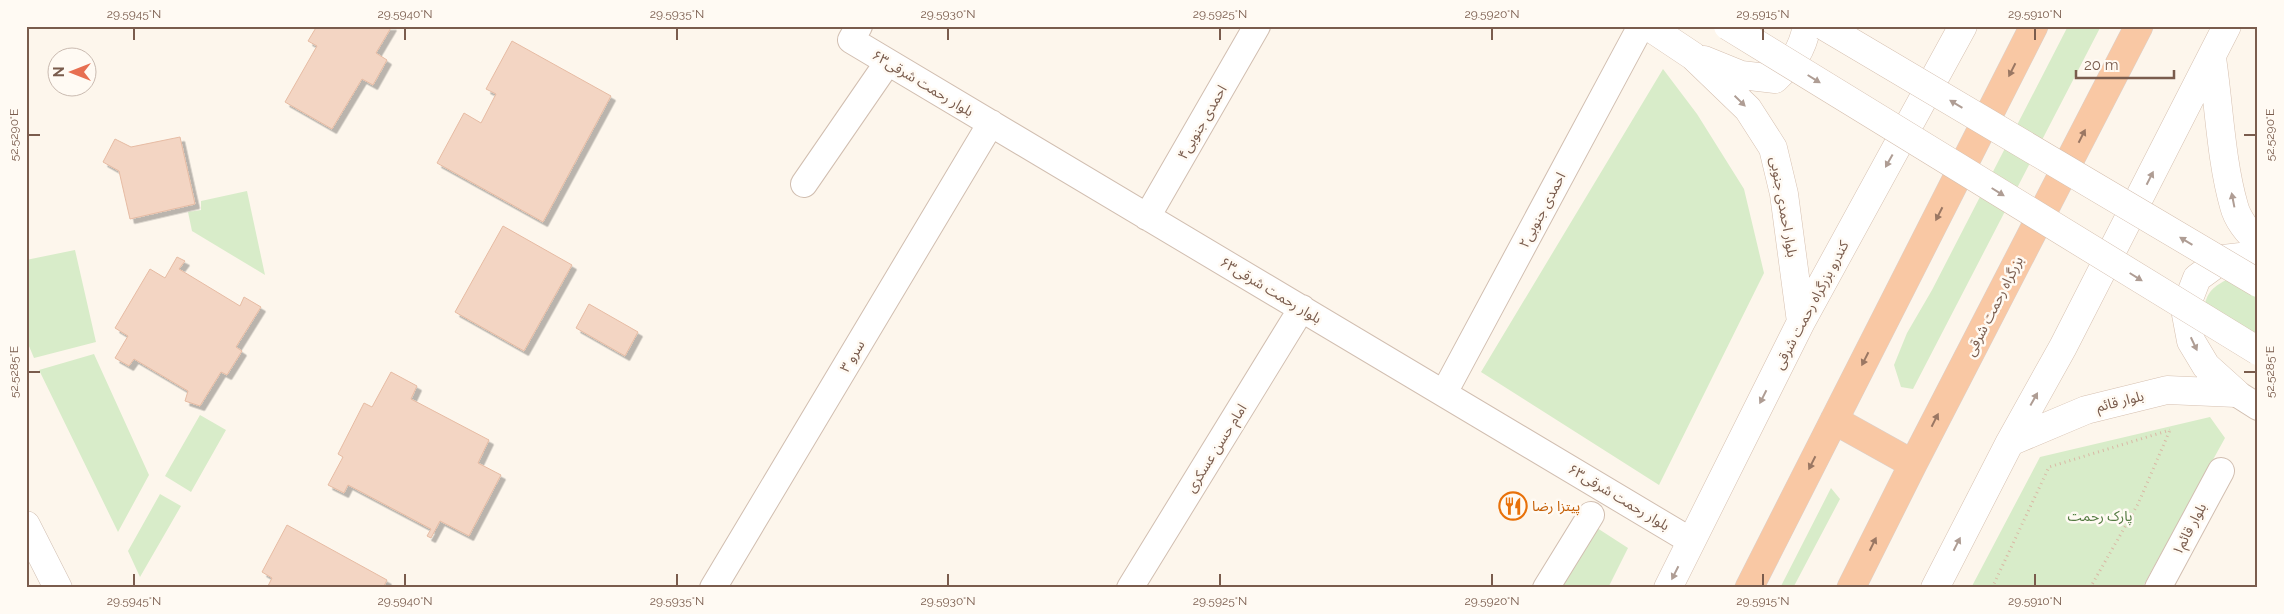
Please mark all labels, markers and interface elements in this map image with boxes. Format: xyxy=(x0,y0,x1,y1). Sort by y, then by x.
text: 29.5945°N xyxy=(107,7,161,21)
text: 29.5940°N xyxy=(377,7,433,21)
text: 29.5935°N xyxy=(650,7,704,21)
text: 29.5930°N xyxy=(920,7,976,21)
text: 29.5925°N xyxy=(1193,7,1247,21)
text: 29.5920°N xyxy=(1465,7,1519,21)
text: 29.5915°N xyxy=(1736,7,1790,21)
text: 29.5910°N xyxy=(2008,7,2062,21)
street label: بلوار رحمت شرقی۶۳ xyxy=(869,46,977,120)
north arrow xyxy=(48,48,98,98)
scale bar xyxy=(2076,48,2174,80)
text: 20 m xyxy=(2084,56,2119,74)
one-way arrow xyxy=(2008,62,2016,77)
text: N xyxy=(51,67,67,77)
one-way arrow xyxy=(1808,75,1821,84)
street label: احمدی جنوبی۴ xyxy=(1174,82,1231,162)
one-way arrow xyxy=(1733,95,1745,107)
one-way arrow xyxy=(1949,100,1962,109)
text: 52.5290°E xyxy=(7,109,21,161)
text: 52.5290°E xyxy=(2263,109,2277,161)
one-way arrow xyxy=(2078,129,2086,143)
one-way arrow xyxy=(1885,154,1893,168)
street label: بلوار احمدی جنوبی xyxy=(1766,156,1801,259)
street label: احمدی جنوبی۲ xyxy=(1515,170,1569,251)
one-way arrow xyxy=(2146,171,2154,185)
one-way arrow xyxy=(1991,187,2004,196)
one-way arrow xyxy=(2228,191,2236,207)
one-way arrow xyxy=(1935,207,1943,222)
one-way arrow xyxy=(2179,236,2192,245)
street label: کندرو بزرگراه رحمت شرقی xyxy=(1770,238,1853,372)
street label: بلوار رحمت شرقی۶۳ xyxy=(1217,253,1325,327)
street label: بزرگراه رحمت شرقی xyxy=(1962,253,2027,359)
one-way arrow xyxy=(2130,272,2143,281)
one-way arrow xyxy=(2189,336,2198,351)
street label: سرو ۳ xyxy=(836,337,869,375)
text: 52.5285°E xyxy=(7,346,21,398)
text: 52.5285°E xyxy=(2263,346,2277,398)
one-way arrow xyxy=(1861,352,1869,366)
street label: بلوار قائم xyxy=(2094,387,2146,418)
one-way arrow xyxy=(1759,389,1767,404)
one-way arrow xyxy=(2029,393,2038,406)
street label: امام حسن عسکری xyxy=(1182,401,1252,497)
one-way arrow xyxy=(1931,413,1939,428)
one-way arrow xyxy=(1808,456,1816,471)
street label: بلوار رحمت شرقی۶۳ xyxy=(1565,460,1673,534)
restaurant icon: پیتزا رضا xyxy=(1498,491,1528,521)
place label: پیتزا رضا xyxy=(1532,498,1580,516)
street label: بلوار قائم۱ xyxy=(2169,500,2212,559)
park label: پارک رحمت xyxy=(2068,508,2132,526)
one-way arrow xyxy=(1869,537,1877,551)
one-way arrow xyxy=(1953,537,1961,552)
one-way arrow xyxy=(1671,566,1679,580)
text: 29.5945°N xyxy=(107,594,161,608)
text: 29.5940°N xyxy=(377,594,433,608)
text: 29.5935°N xyxy=(650,594,704,608)
text: 29.5930°N xyxy=(920,594,976,608)
text: 29.5925°N xyxy=(1193,594,1247,608)
text: 29.5920°N xyxy=(1465,594,1519,608)
text: 29.5915°N xyxy=(1736,594,1790,608)
text: 29.5910°N xyxy=(2008,594,2062,608)

